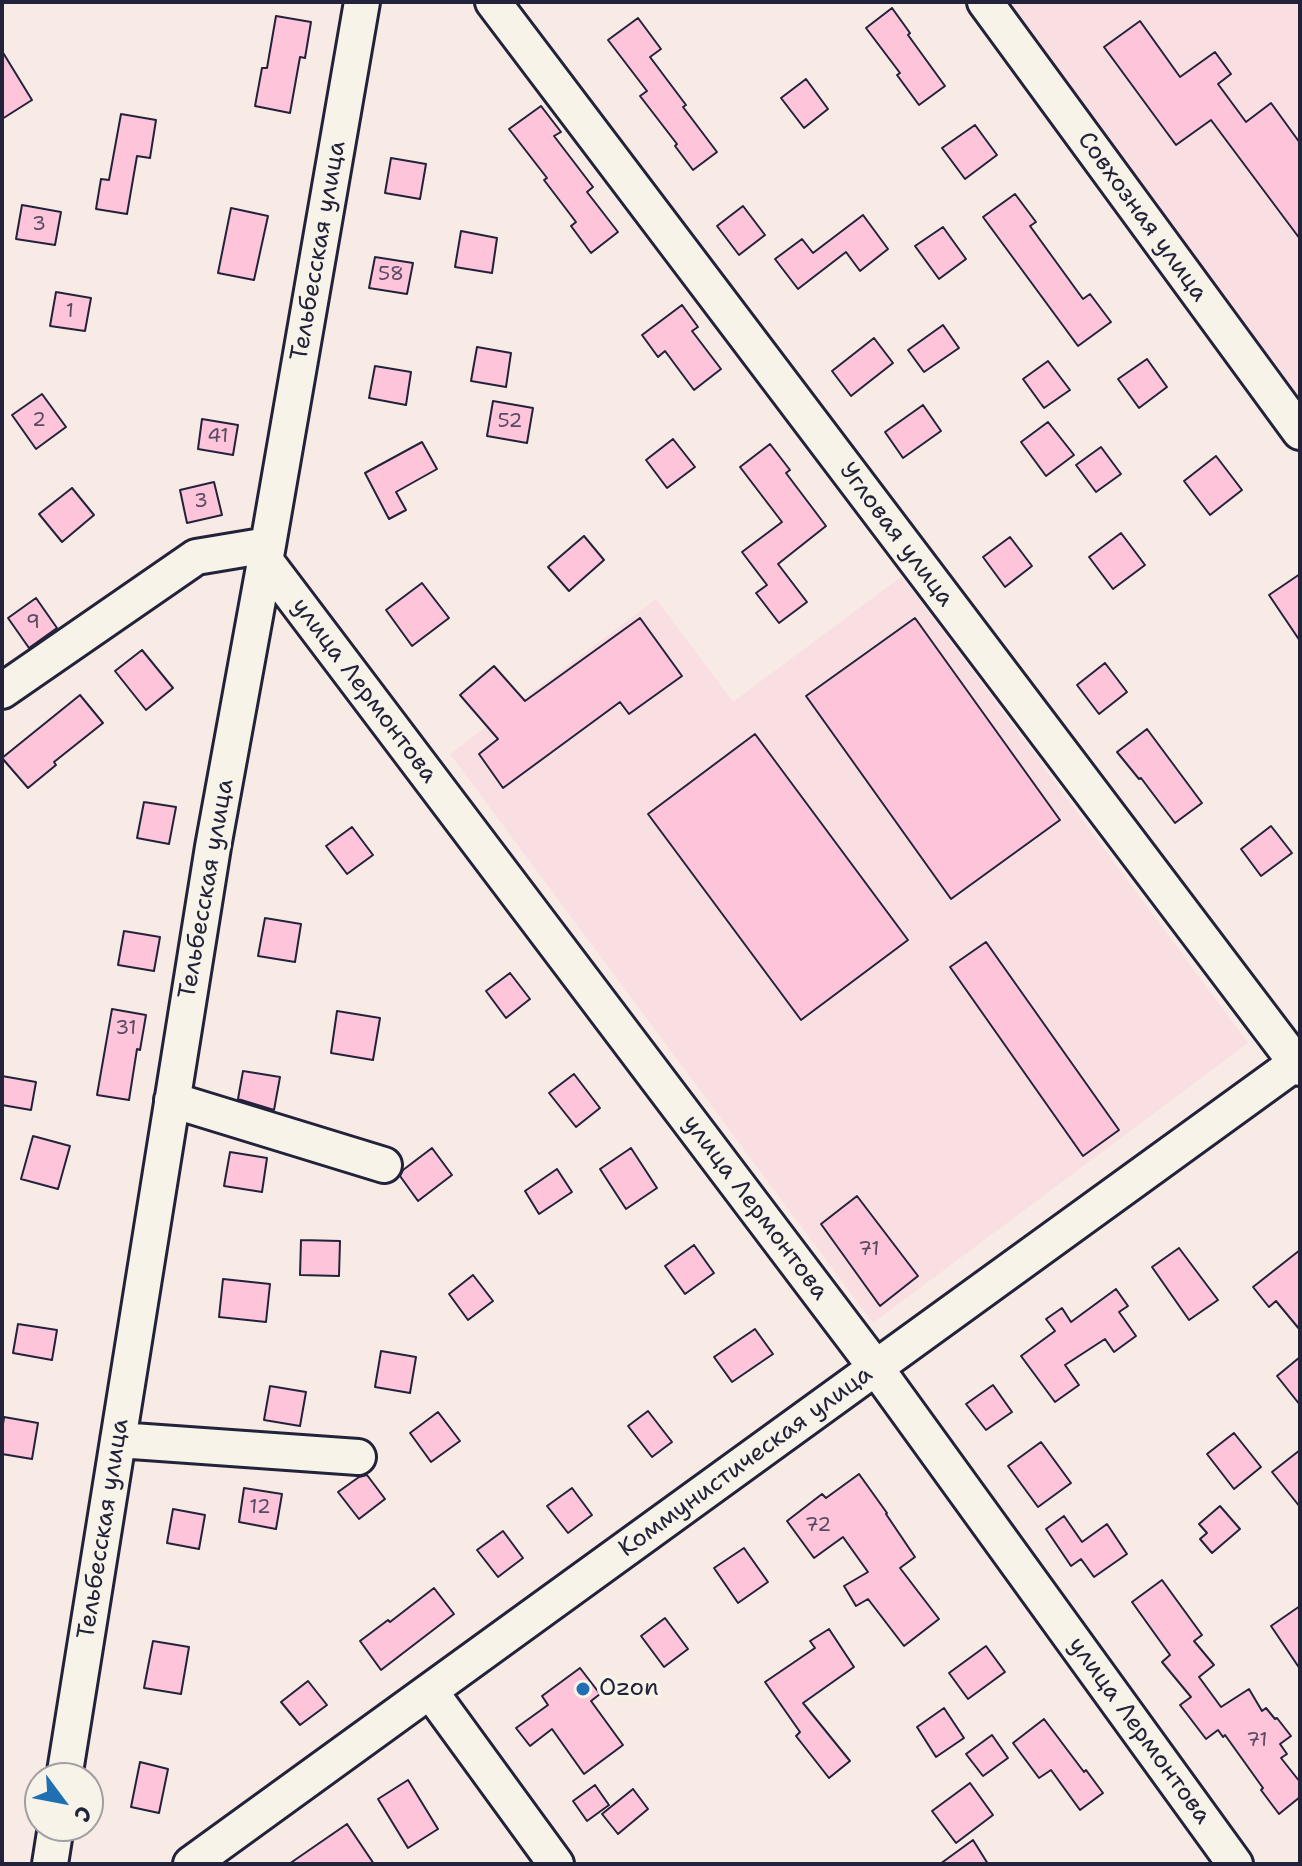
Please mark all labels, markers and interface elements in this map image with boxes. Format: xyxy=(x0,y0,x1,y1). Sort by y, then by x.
street label: Совхозная улица xyxy=(1071,127,1213,307)
street label: Тельбесская улица xyxy=(285,139,353,363)
house number: 3 xyxy=(32,213,46,237)
house number: 58 xyxy=(378,263,404,287)
house number: 1 xyxy=(66,300,74,324)
house number: 2 xyxy=(32,409,46,433)
house number: 52 xyxy=(497,410,523,434)
house number: 41 xyxy=(207,425,229,449)
street label: Угловая улица xyxy=(833,457,959,613)
house number: 3 xyxy=(194,490,208,514)
street label: улица Лермонтова xyxy=(285,593,443,789)
house number: 9 xyxy=(26,611,40,635)
street label: Тельбесская улица xyxy=(173,777,241,1001)
house number: 31 xyxy=(115,1017,137,1041)
street label: улица Лермонтова xyxy=(676,1110,834,1306)
house number: 71 xyxy=(858,1238,880,1262)
street label: Коммунистическая улица xyxy=(614,1360,878,1564)
street label: Тельбесская улица xyxy=(72,1417,136,1641)
house number: 12 xyxy=(249,1496,271,1520)
house number: 72 xyxy=(805,1514,831,1538)
street label: улица Лермонтова xyxy=(1061,1632,1217,1830)
place label: Ozon xyxy=(599,1675,659,1703)
marker: Ozon xyxy=(574,1680,592,1698)
house number: 71 xyxy=(1246,1729,1268,1753)
north arrow xyxy=(24,1762,104,1842)
text: С xyxy=(67,1801,99,1827)

